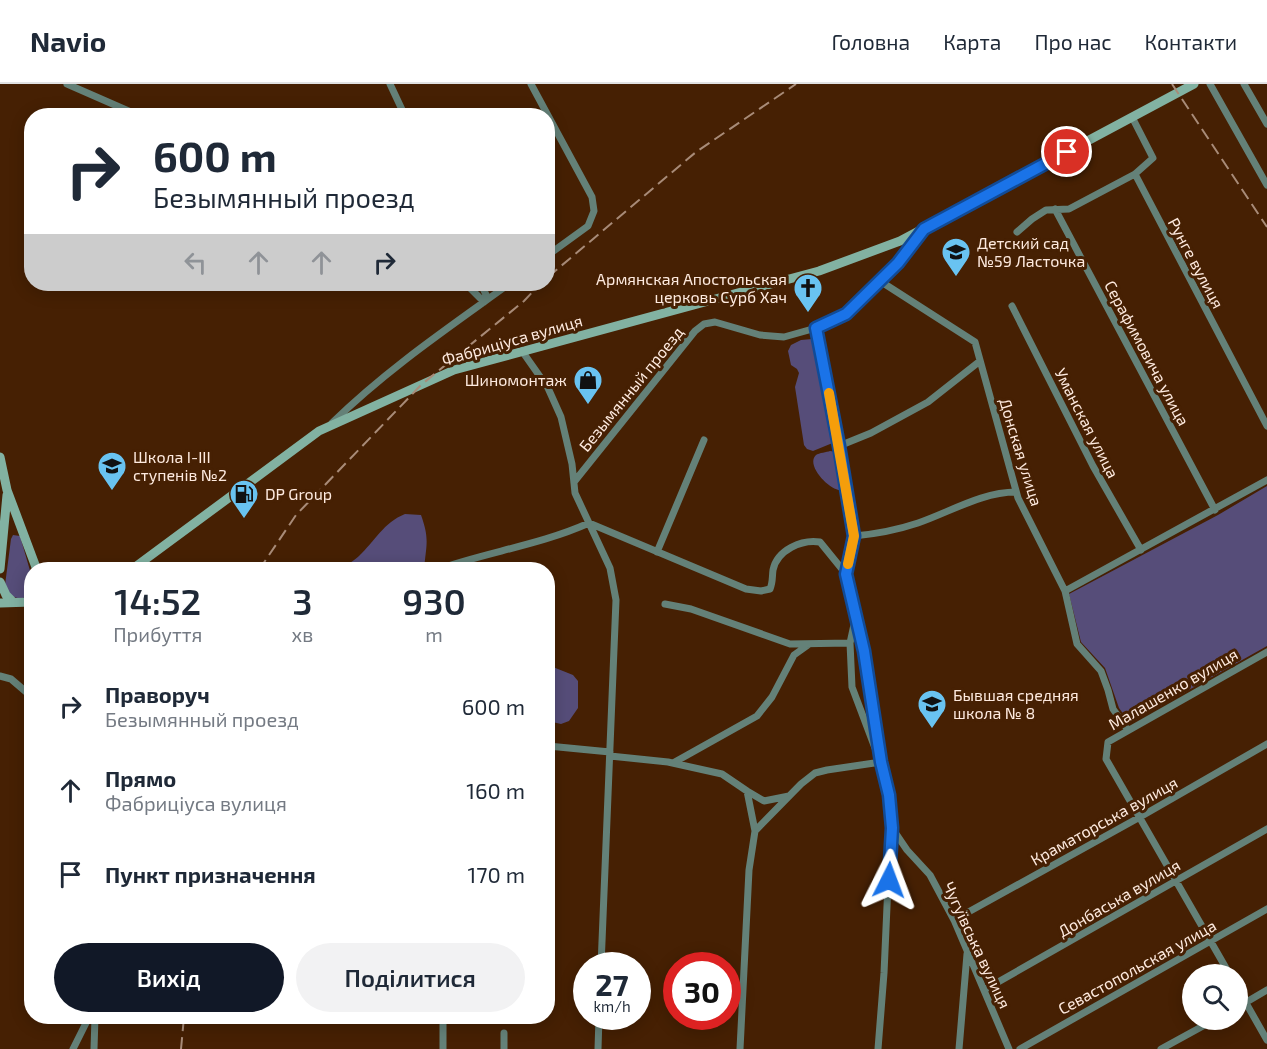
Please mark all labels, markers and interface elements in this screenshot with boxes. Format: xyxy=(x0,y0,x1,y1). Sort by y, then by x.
text: Navio xyxy=(30,24,106,58)
text: Головна xyxy=(831,29,910,54)
text: Карта xyxy=(943,29,1001,54)
text: Про нас xyxy=(1034,29,1112,54)
text: Контакти xyxy=(1145,29,1237,54)
pin xyxy=(1041,126,1092,177)
text: 600 m xyxy=(153,130,277,180)
icon: right xyxy=(54,132,132,210)
icon: arrive xyxy=(1050,135,1083,168)
text: Безымянный проезд xyxy=(153,181,415,213)
street label: Рунге вулиця xyxy=(1164,214,1228,312)
place label: Детский сад №59 Ласточка xyxy=(977,233,1085,270)
school or university icon: Детский сад №59 Ласточка xyxy=(940,236,972,278)
icon: left xyxy=(179,246,212,279)
icon: ahead xyxy=(242,246,275,279)
icon: ahead xyxy=(305,246,338,279)
icon: right xyxy=(368,246,401,279)
place label: Армянская Апостольская церковь Сурб Хач xyxy=(596,269,787,307)
church icon: Армянская Апостольская церковь Сурб Хач xyxy=(792,272,824,314)
street label: Серафимовича улица xyxy=(1100,277,1194,429)
street label: Фабриціуса вулиця xyxy=(439,310,585,370)
street label: Безымянный проезд xyxy=(574,322,687,455)
shop icon: Шиномонтаж xyxy=(572,364,604,406)
street label: Уманская улица xyxy=(1051,365,1123,481)
place label: Шиномонтаж xyxy=(465,370,567,389)
street label: Донская улица xyxy=(995,396,1047,508)
place label: Школа I-III ступенів №2 xyxy=(133,447,227,485)
school or university icon: Школа I-III ступенів №2 xyxy=(96,450,128,492)
fuel station icon: DP Group xyxy=(228,478,260,520)
place label: DP Group xyxy=(265,484,332,503)
text: 14:52 xyxy=(114,579,201,622)
text: 3 xyxy=(292,579,312,622)
text: 930 xyxy=(402,579,466,622)
text: Прибуття xyxy=(113,622,202,646)
text: хв xyxy=(292,622,313,646)
text: m xyxy=(425,622,443,646)
street label: Малашенко вулиця xyxy=(1105,644,1241,734)
text: Праворуч xyxy=(105,681,210,707)
place label: Бывшая средняя школа № 8 xyxy=(953,685,1079,722)
school or university icon: Бывшая средняя школа № 8 xyxy=(916,688,948,730)
icon: right xyxy=(54,690,87,723)
text: 600 m xyxy=(462,693,525,719)
text: Безымянный проезд xyxy=(105,707,299,731)
text: Прямо xyxy=(105,765,176,791)
street label: Краматорська вулиця xyxy=(1027,772,1181,870)
icon: ahead xyxy=(54,774,87,807)
text: 160 m xyxy=(466,777,525,803)
text: Фабриціуса вулиця xyxy=(105,791,287,815)
position arrow xyxy=(857,848,921,912)
street label: Донбаська вулиця xyxy=(1054,855,1184,941)
icon: arrive xyxy=(54,858,87,891)
text: Пункт призначення xyxy=(105,861,316,887)
text: 170 m xyxy=(468,861,525,887)
street label: Чугуївська вулиця xyxy=(939,878,1015,1012)
street label: Севастопольская улица xyxy=(1054,915,1220,1019)
button: Вихід xyxy=(54,943,284,1012)
button: Поділитися xyxy=(296,943,525,1012)
speed limit sign: 30 xyxy=(663,952,741,1030)
map controls xyxy=(1182,964,1248,1030)
button: search xyxy=(1182,964,1248,1030)
text: 27 xyxy=(595,966,629,1002)
text: km/h xyxy=(593,997,631,1015)

